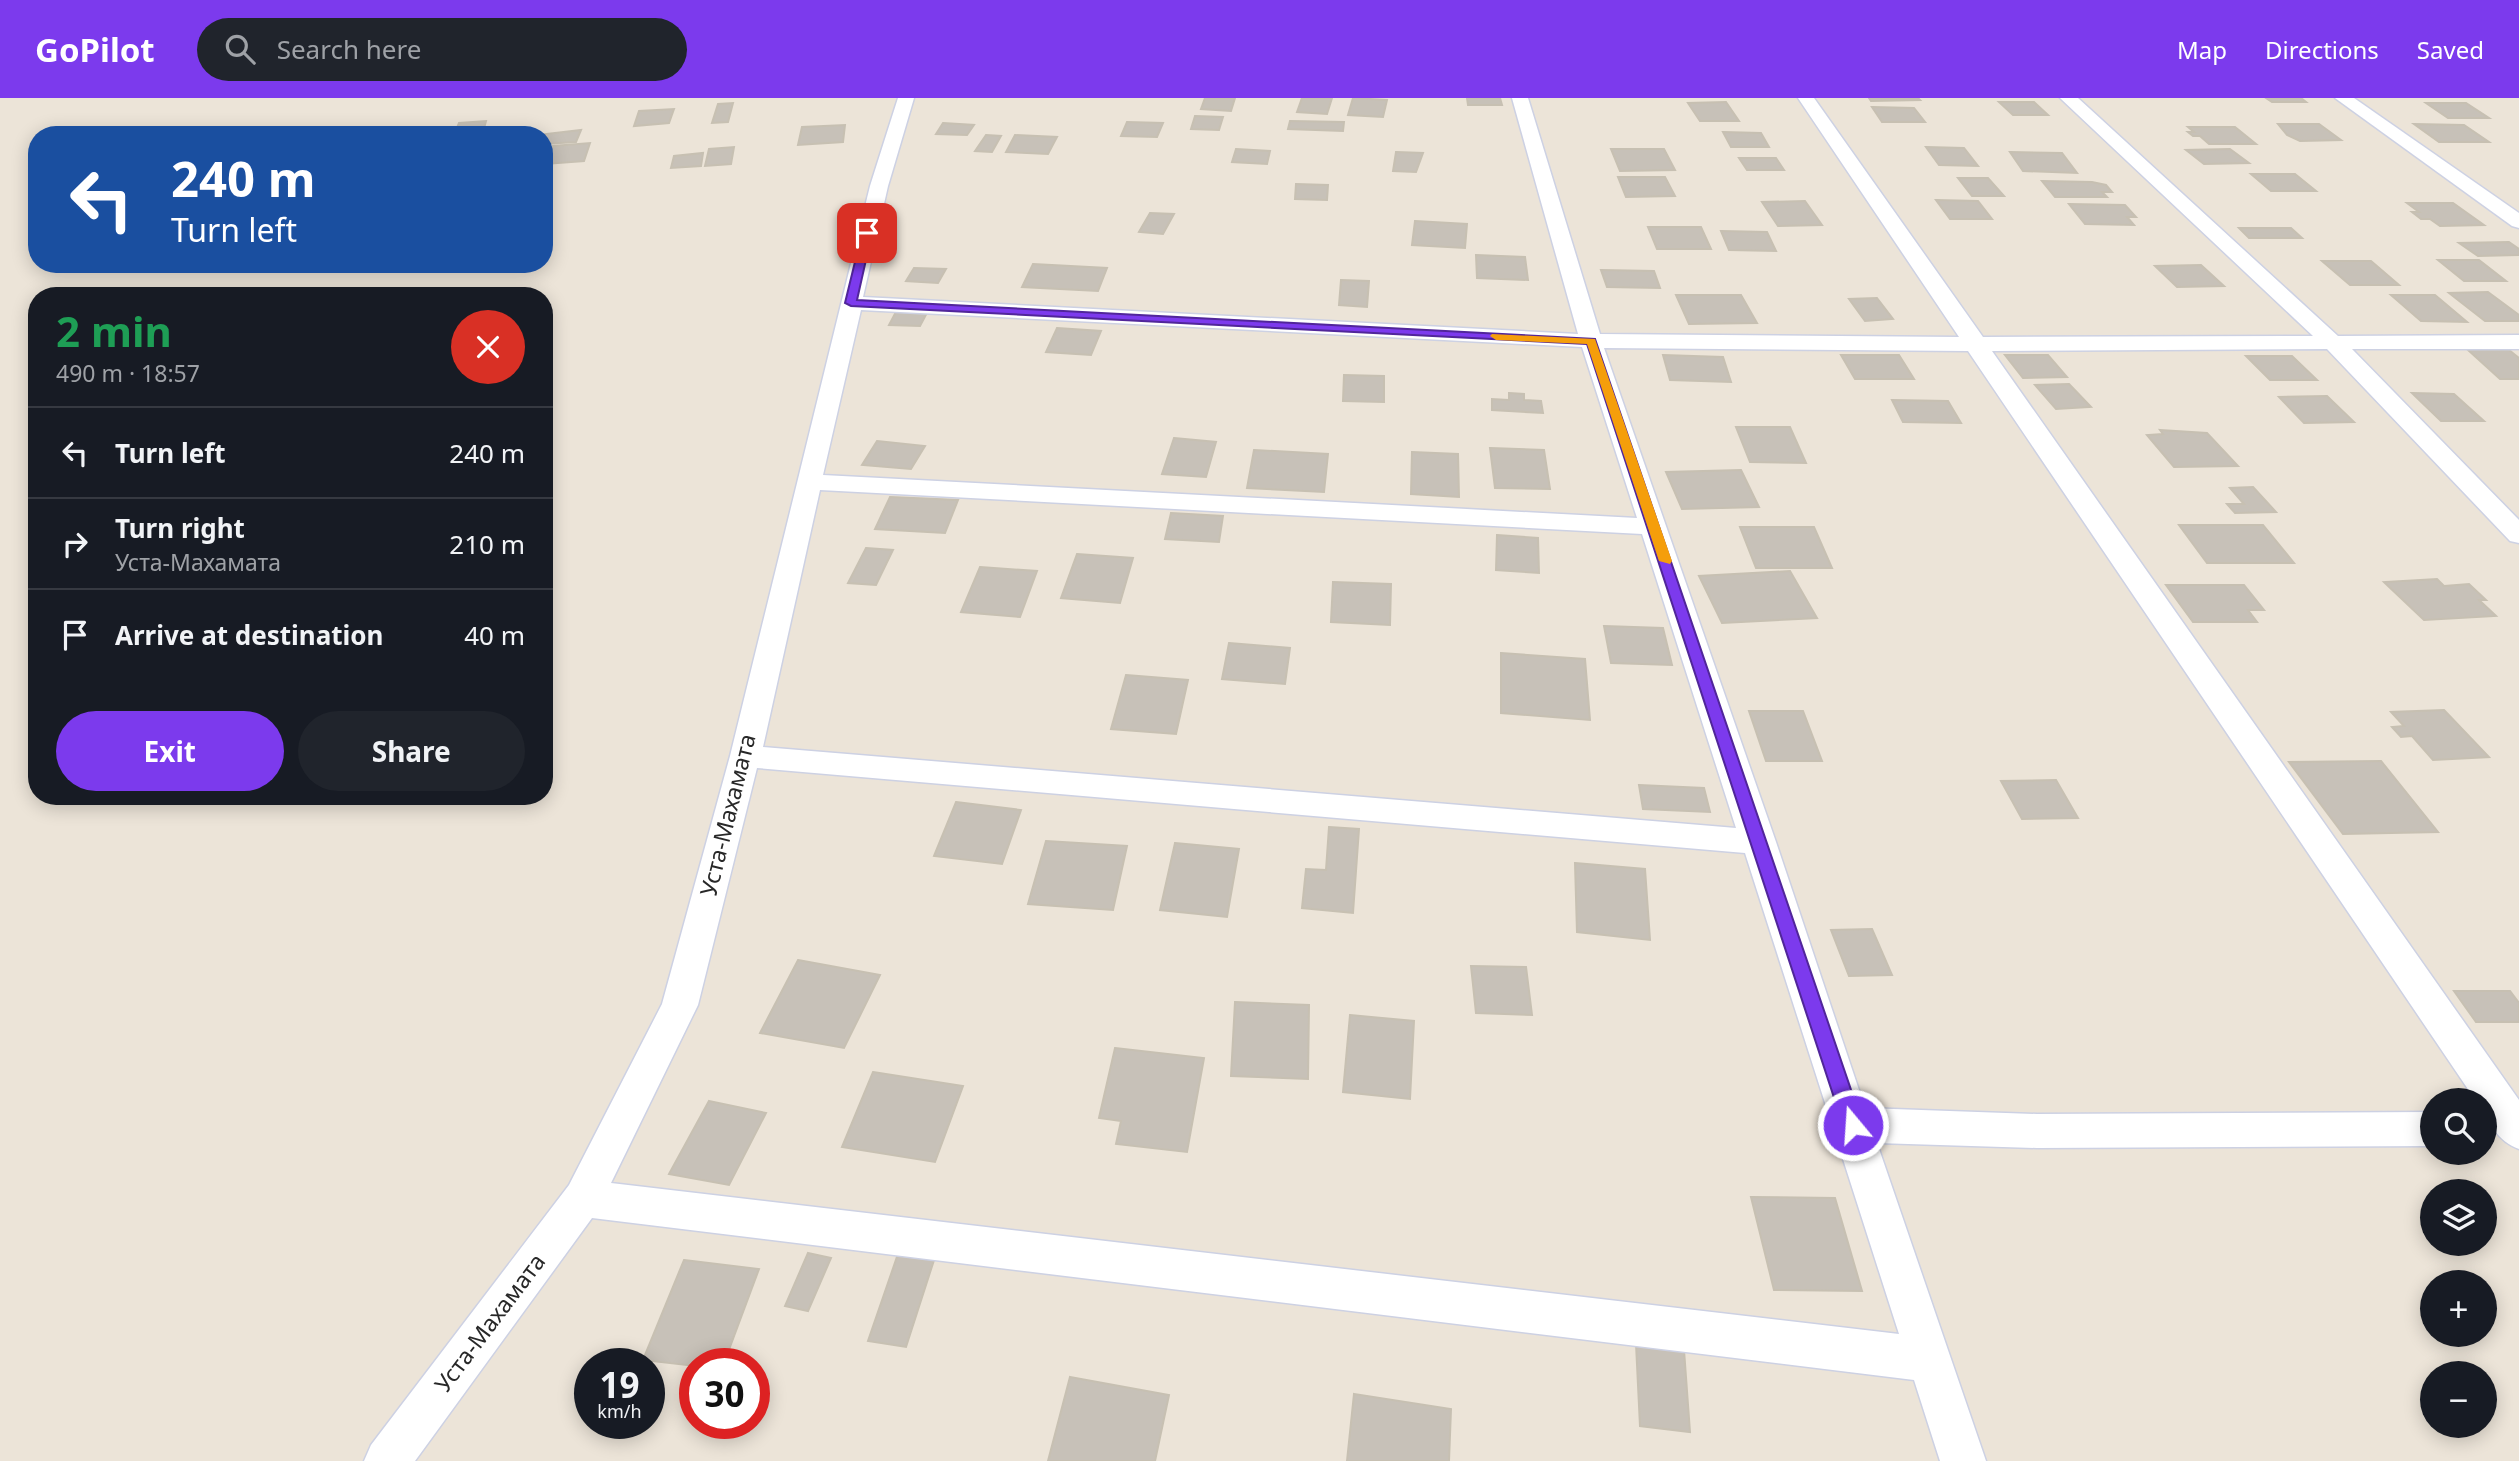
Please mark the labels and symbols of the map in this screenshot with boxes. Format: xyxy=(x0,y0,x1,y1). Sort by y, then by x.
pin xyxy=(837,203,897,263)
street label: Уста-Махамата xyxy=(691,730,763,899)
position arrow xyxy=(1816,1088,1890,1162)
street label: Уста-Махамата xyxy=(426,1246,552,1398)
speed limit sign: 30 xyxy=(679,1348,770,1439)

